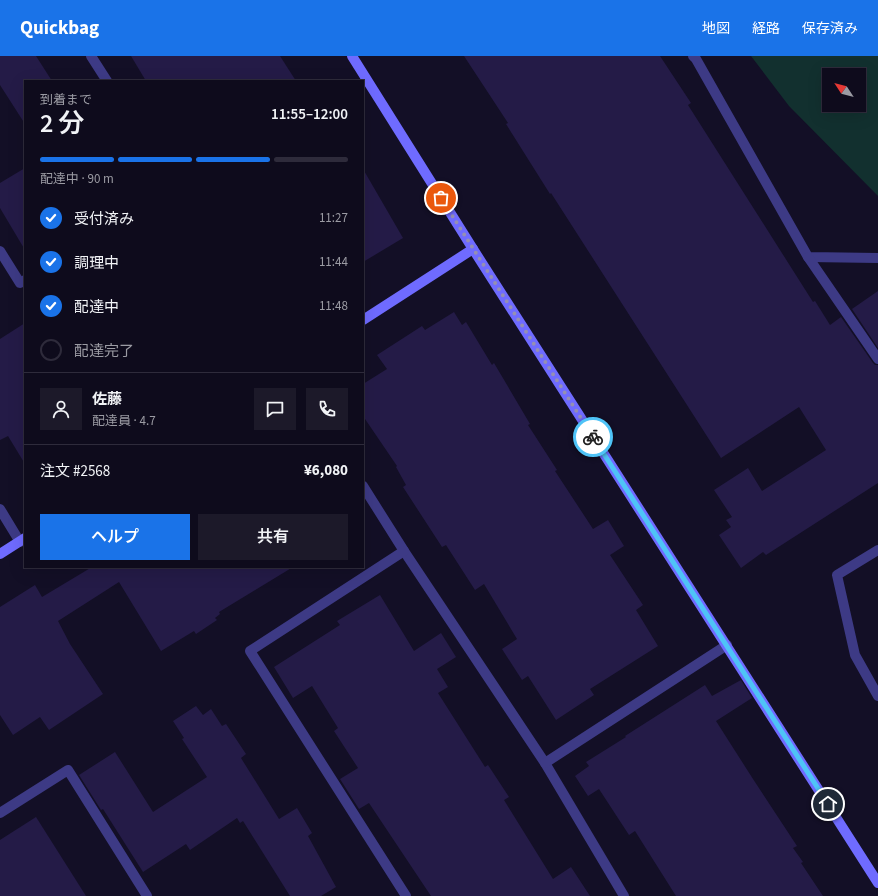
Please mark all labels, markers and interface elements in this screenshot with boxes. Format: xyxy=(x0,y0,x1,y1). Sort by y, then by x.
text: Quickbag xyxy=(20,15,99,42)
text: 地図 xyxy=(702,19,730,39)
text: 経路 xyxy=(752,19,780,39)
text: 保存済み xyxy=(802,19,858,39)
north arrow xyxy=(822,68,866,112)
map controls xyxy=(822,68,866,112)
text: 到着まで xyxy=(40,91,92,109)
text: 11:55–12:00 xyxy=(271,104,348,125)
text: 2 分 xyxy=(40,105,85,142)
text: 配達中 · 90 m xyxy=(40,170,114,188)
pin xyxy=(424,181,458,215)
icon: bag xyxy=(430,187,452,209)
icon: check xyxy=(40,207,62,229)
text: 受付済み xyxy=(74,209,134,230)
text: 11:27 xyxy=(319,209,348,227)
icon: check xyxy=(40,251,62,273)
text: 調理中 xyxy=(74,253,119,274)
text: 11:44 xyxy=(319,253,348,271)
icon: check xyxy=(40,295,62,317)
text: 配達中 xyxy=(74,297,119,318)
text: 11:48 xyxy=(319,297,348,315)
text: 配達完了 xyxy=(74,341,134,362)
button: person xyxy=(40,388,82,430)
button: chat xyxy=(254,388,296,430)
button: phone xyxy=(306,388,348,430)
text: 佐藤 xyxy=(92,389,122,410)
text: 配達員 · 4.7 xyxy=(92,412,156,430)
courier xyxy=(573,417,613,457)
icon: bike xyxy=(582,426,604,448)
text: ¥6,080 xyxy=(304,460,348,481)
text: 注文 #2568 xyxy=(40,461,110,482)
button: ヘルプ xyxy=(40,514,190,560)
button: 共有 xyxy=(198,514,348,560)
pin xyxy=(811,787,845,821)
icon: home xyxy=(817,793,839,815)

